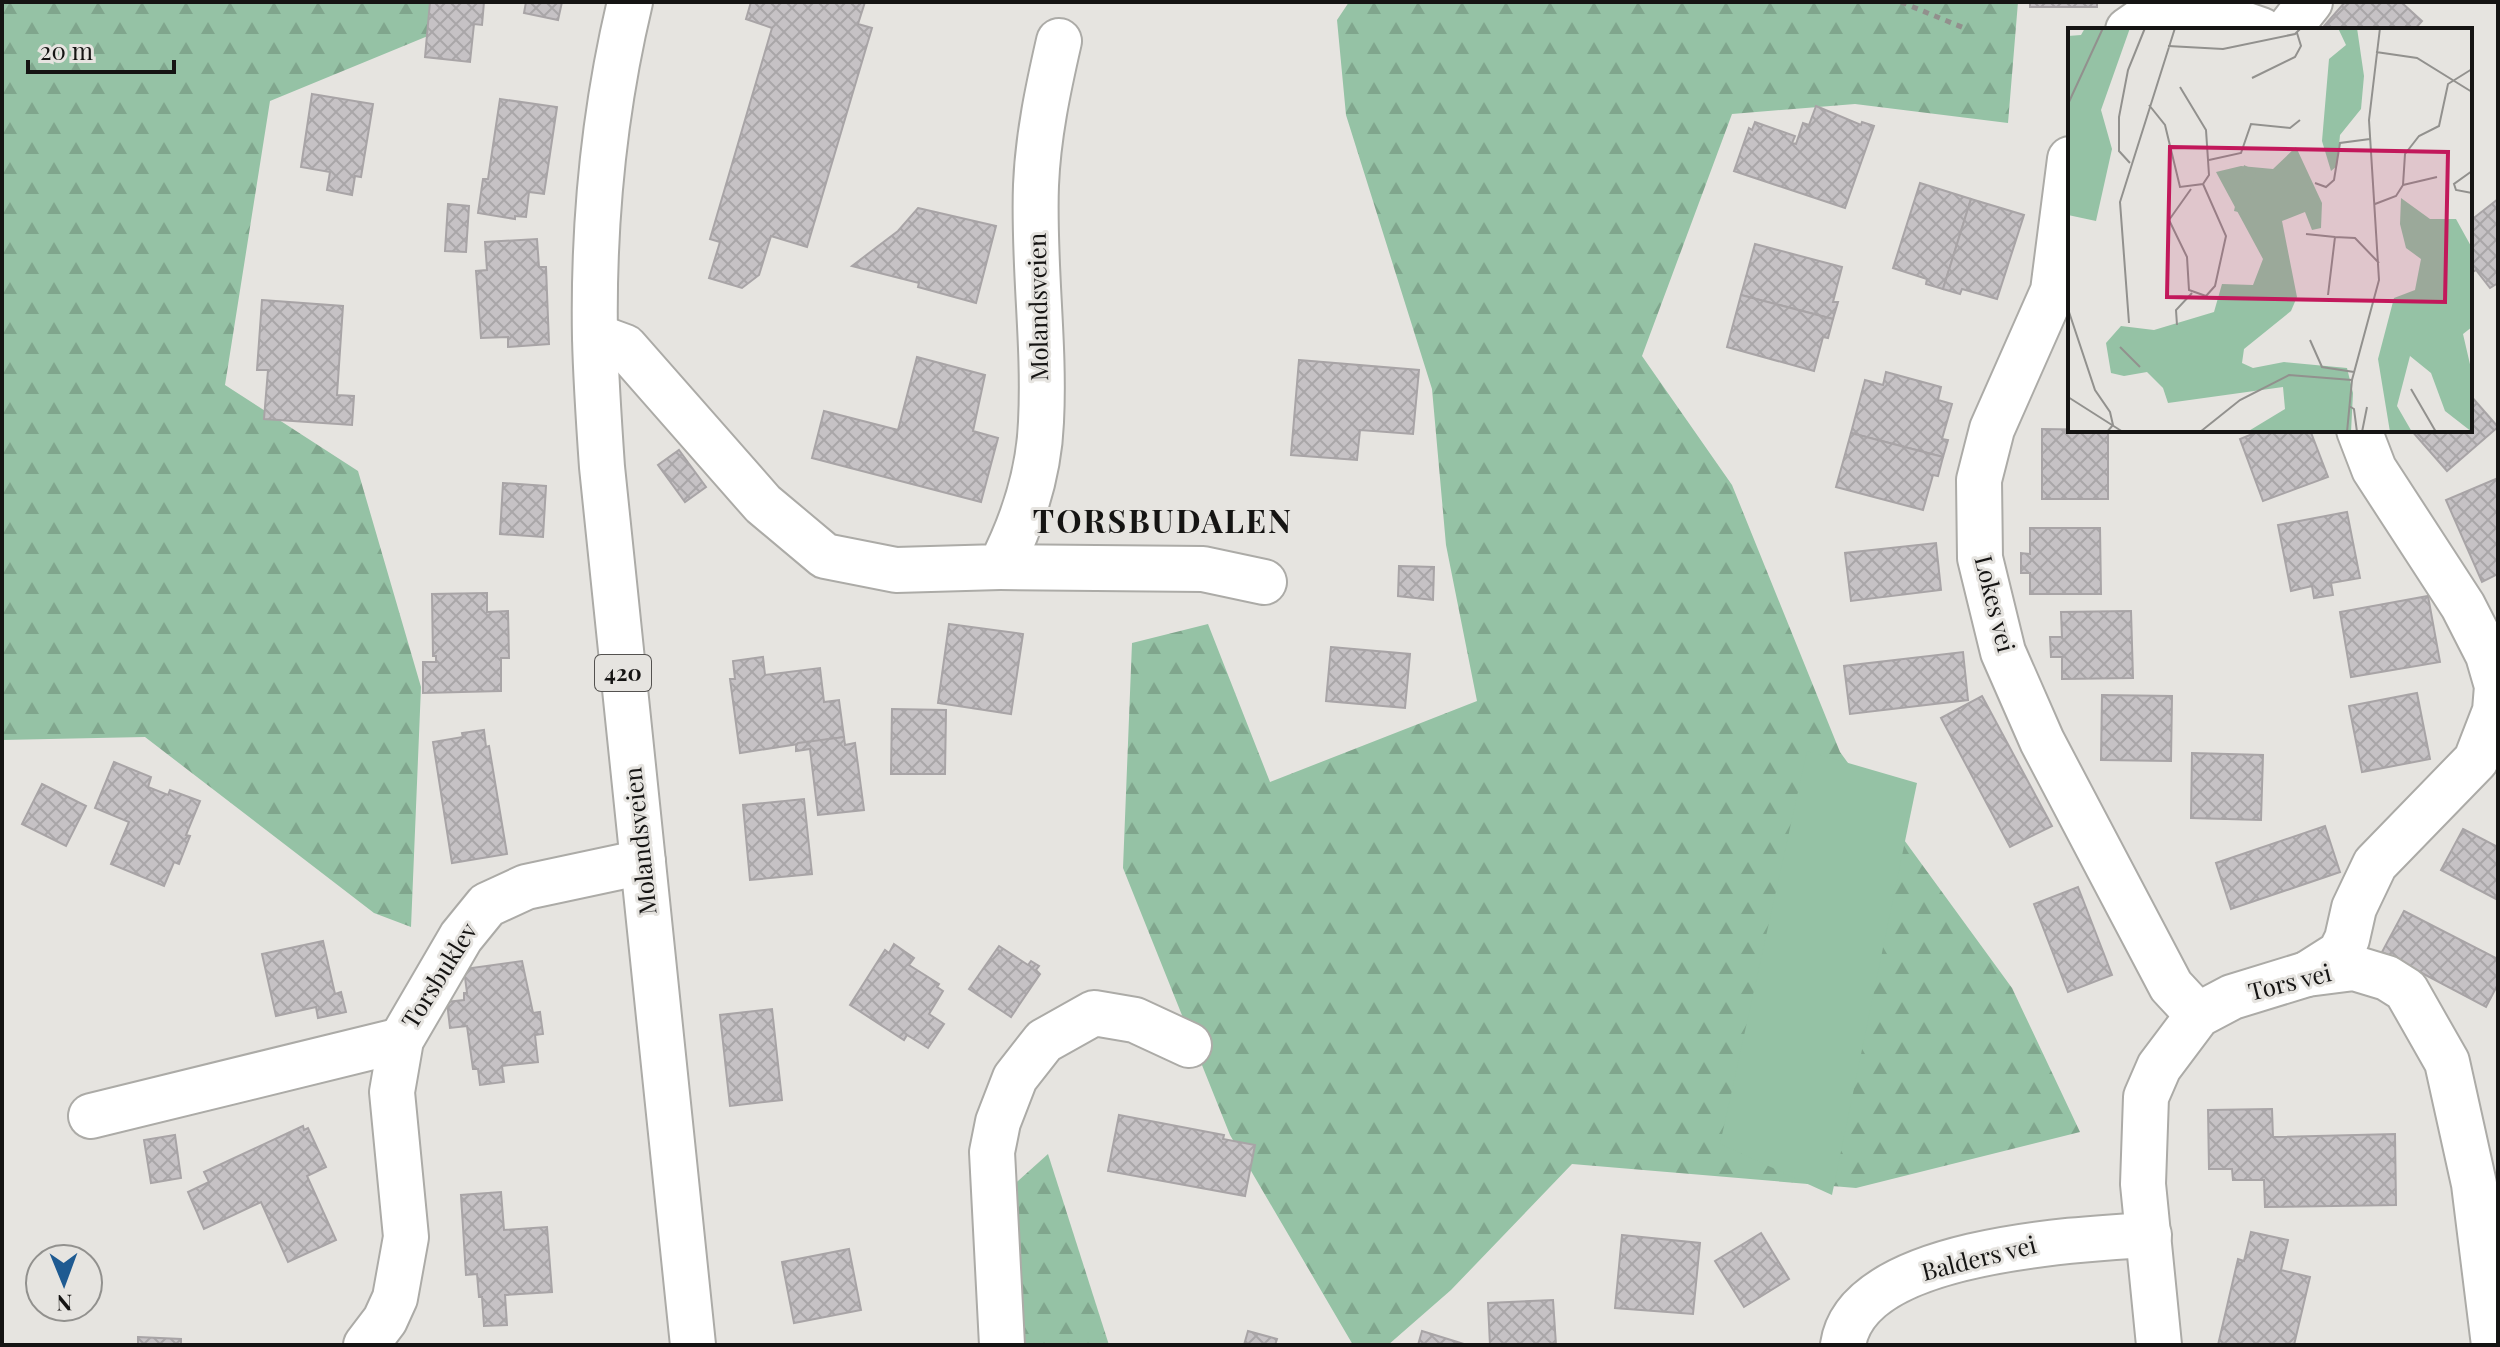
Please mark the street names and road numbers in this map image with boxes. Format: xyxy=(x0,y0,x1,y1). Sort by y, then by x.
street label: Molandsveien xyxy=(1020,233,1054,381)
street label: Lokes vei xyxy=(1969,552,2023,655)
road number: 420 xyxy=(595,655,651,691)
street label: Molandsveien xyxy=(615,766,663,917)
street label: Torsbuklev xyxy=(393,916,483,1034)
street label: Tors vei xyxy=(2245,955,2334,1007)
street label: Balders vei xyxy=(1918,1227,2039,1287)

